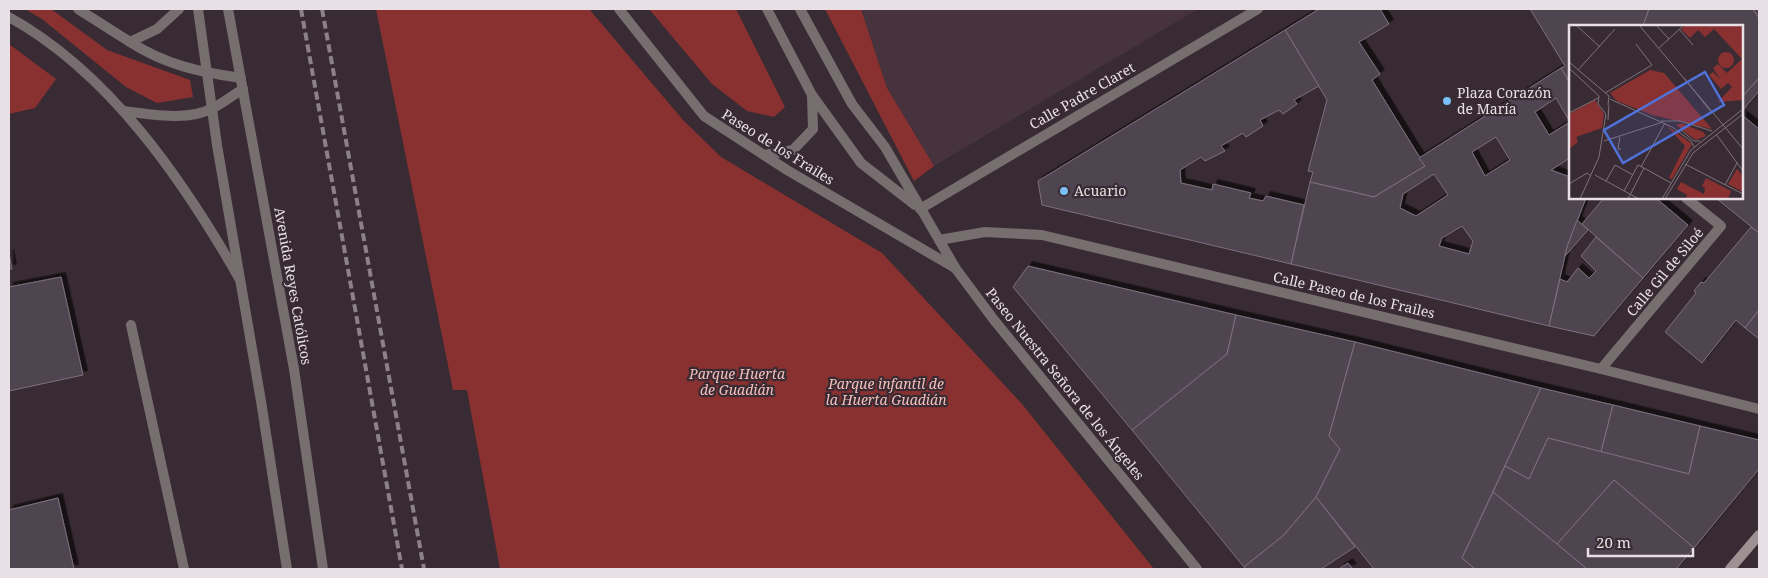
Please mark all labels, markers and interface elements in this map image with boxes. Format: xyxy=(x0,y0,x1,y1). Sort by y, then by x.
inset map xyxy=(1569,25,1743,199)
street label: Calle Padre Claret xyxy=(1026,58,1138,133)
place label: Plaza Corazón de María xyxy=(1457,83,1552,118)
marker: Plaza Corazón de María xyxy=(1441,95,1453,107)
street label: Paseo de los Frailes xyxy=(719,104,838,189)
place label: Acuario xyxy=(1074,181,1126,200)
marker: Acuario xyxy=(1058,185,1070,197)
street label: Avenida Reyes Católicos xyxy=(270,206,317,366)
street label: Calle Gil de Siloé xyxy=(1622,223,1707,320)
street label: Calle Paseo de los Frailes xyxy=(1271,267,1437,322)
street label: Paseo Nuestra Señora de los Ángeles xyxy=(982,284,1149,484)
park label: Parque Huerta de Guadián xyxy=(688,364,786,399)
park label: Parque infantil de la Huerta Guadián xyxy=(825,374,947,409)
scale bar xyxy=(1588,526,1693,558)
text: 20 m xyxy=(1596,532,1631,552)

